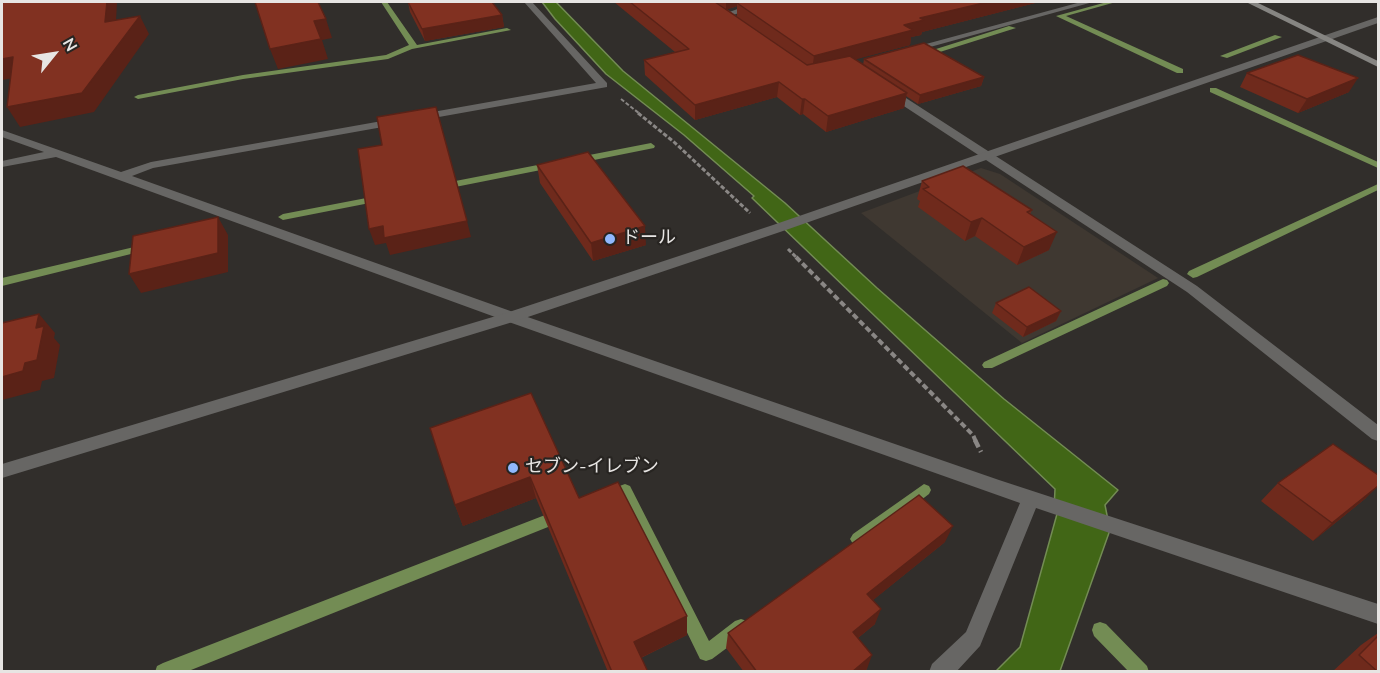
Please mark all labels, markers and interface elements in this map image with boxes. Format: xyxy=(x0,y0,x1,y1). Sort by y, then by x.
north arrow xyxy=(24,24,84,84)
text: N xyxy=(57,34,82,56)
place label: ドール xyxy=(622,228,676,250)
marker: ドール xyxy=(603,232,617,246)
place label: セブン-イレブン xyxy=(525,457,659,479)
marker: セブン-イレブン xyxy=(506,461,520,475)

